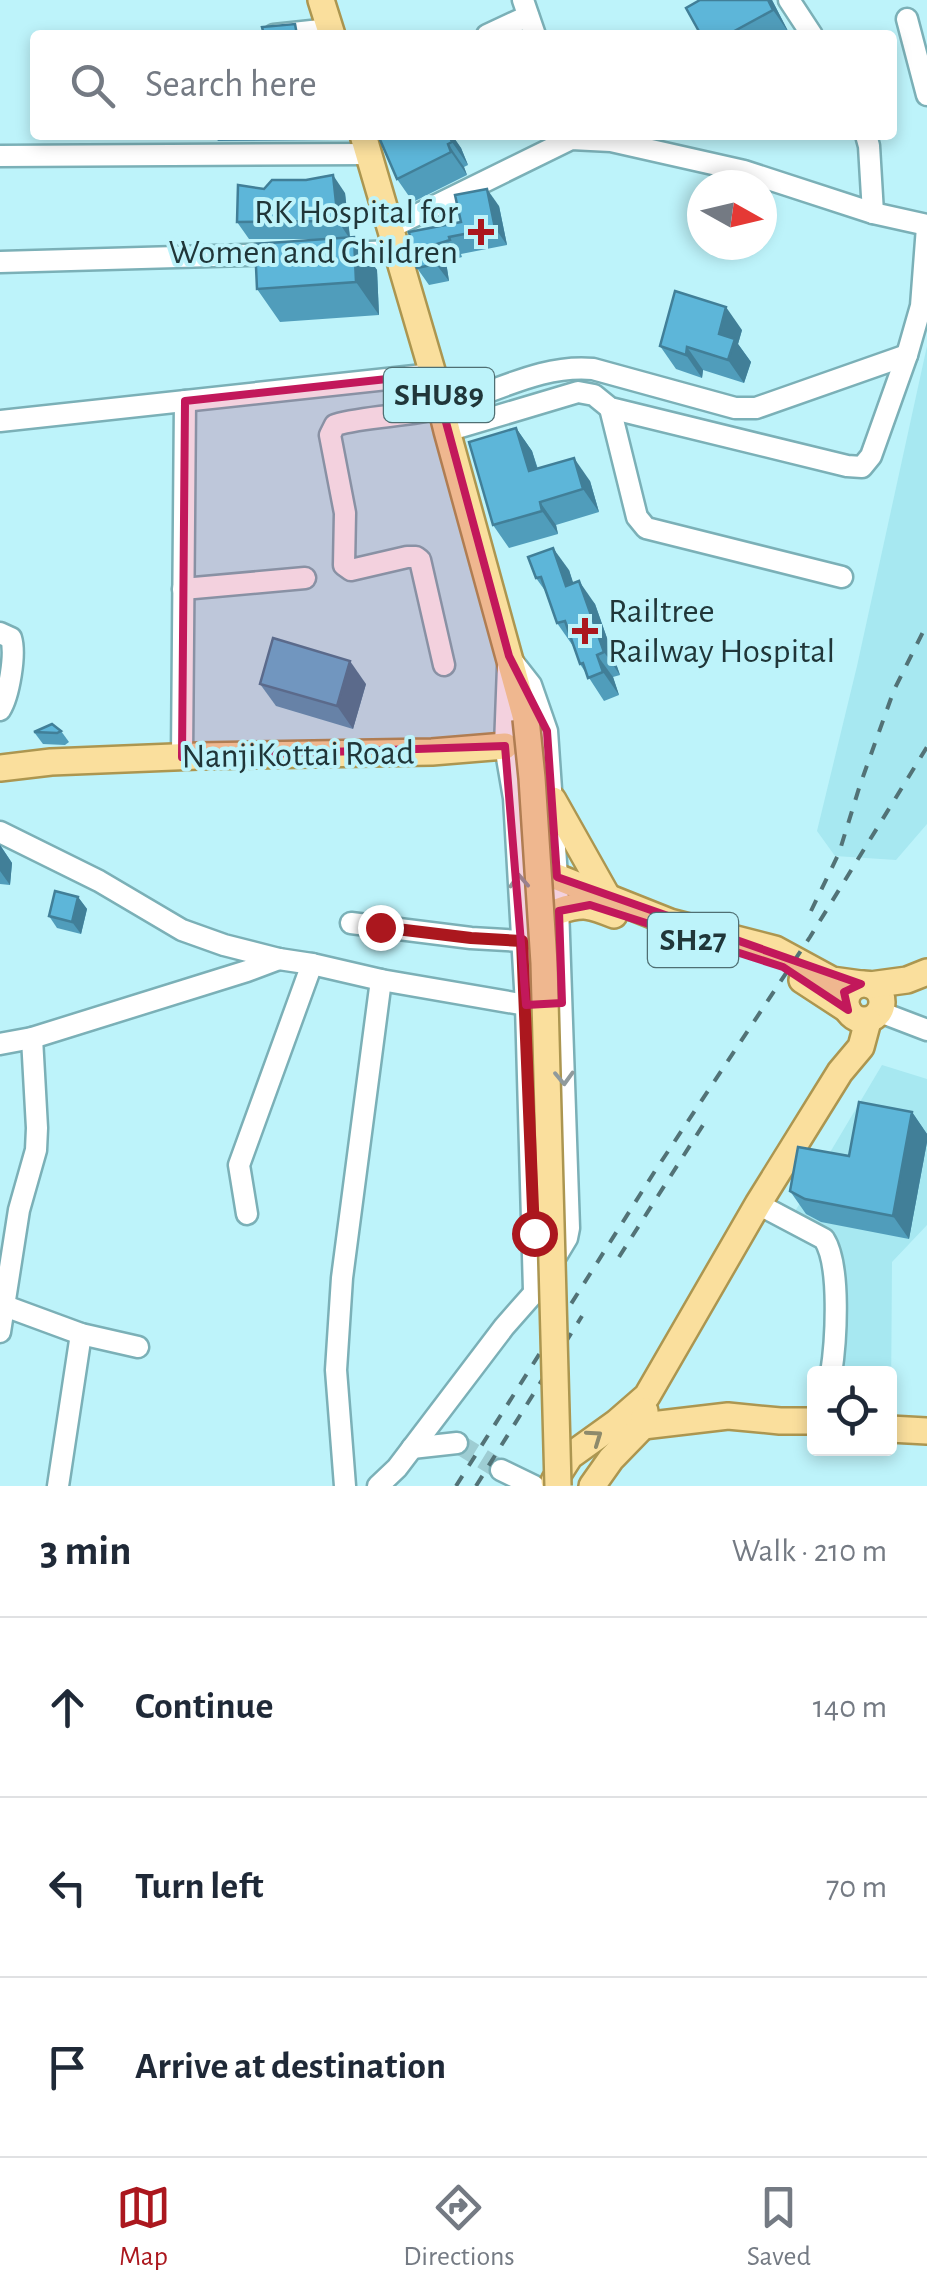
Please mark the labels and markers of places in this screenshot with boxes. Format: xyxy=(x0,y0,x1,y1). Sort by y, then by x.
place label: RK Hospital for Women and Children xyxy=(169,195,459,270)
marker: RK Hospital for Women and Children xyxy=(468,219,494,245)
place label: Railtree Railway Hospital xyxy=(608,594,835,669)
marker: Railtree Railway Hospital xyxy=(572,618,598,644)

